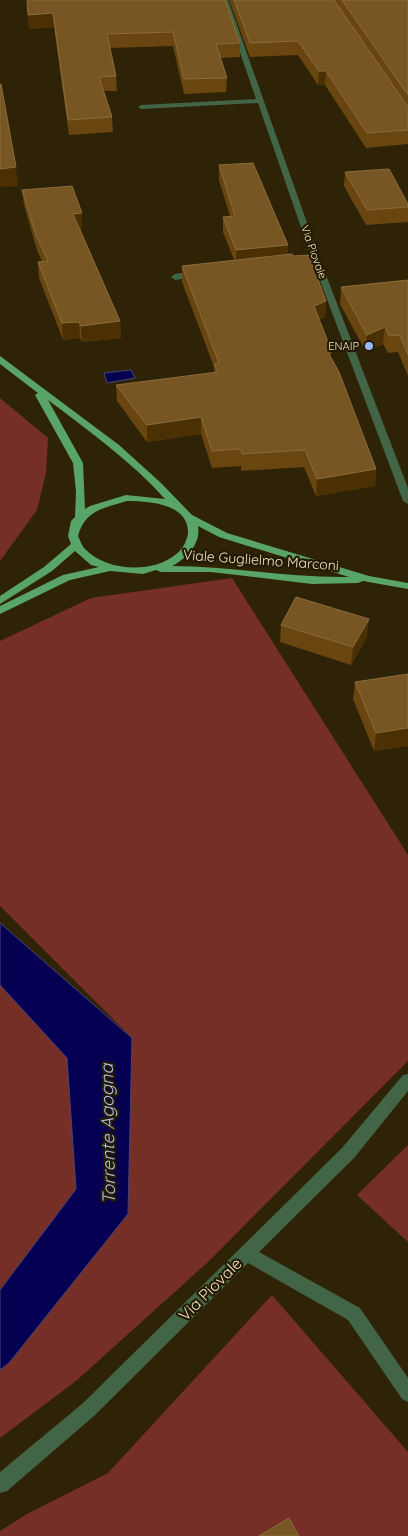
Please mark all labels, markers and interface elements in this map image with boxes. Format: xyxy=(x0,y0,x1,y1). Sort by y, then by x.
street label: Via Piovale xyxy=(298,223,330,281)
place label: ENAIP xyxy=(328,339,359,353)
marker: ENAIP xyxy=(363,340,375,352)
street label: Viale Guglielmo Marconi xyxy=(182,546,340,574)
water label: Torrente Agogna xyxy=(95,1062,120,1205)
street label: Via Piovale xyxy=(174,1253,246,1325)

